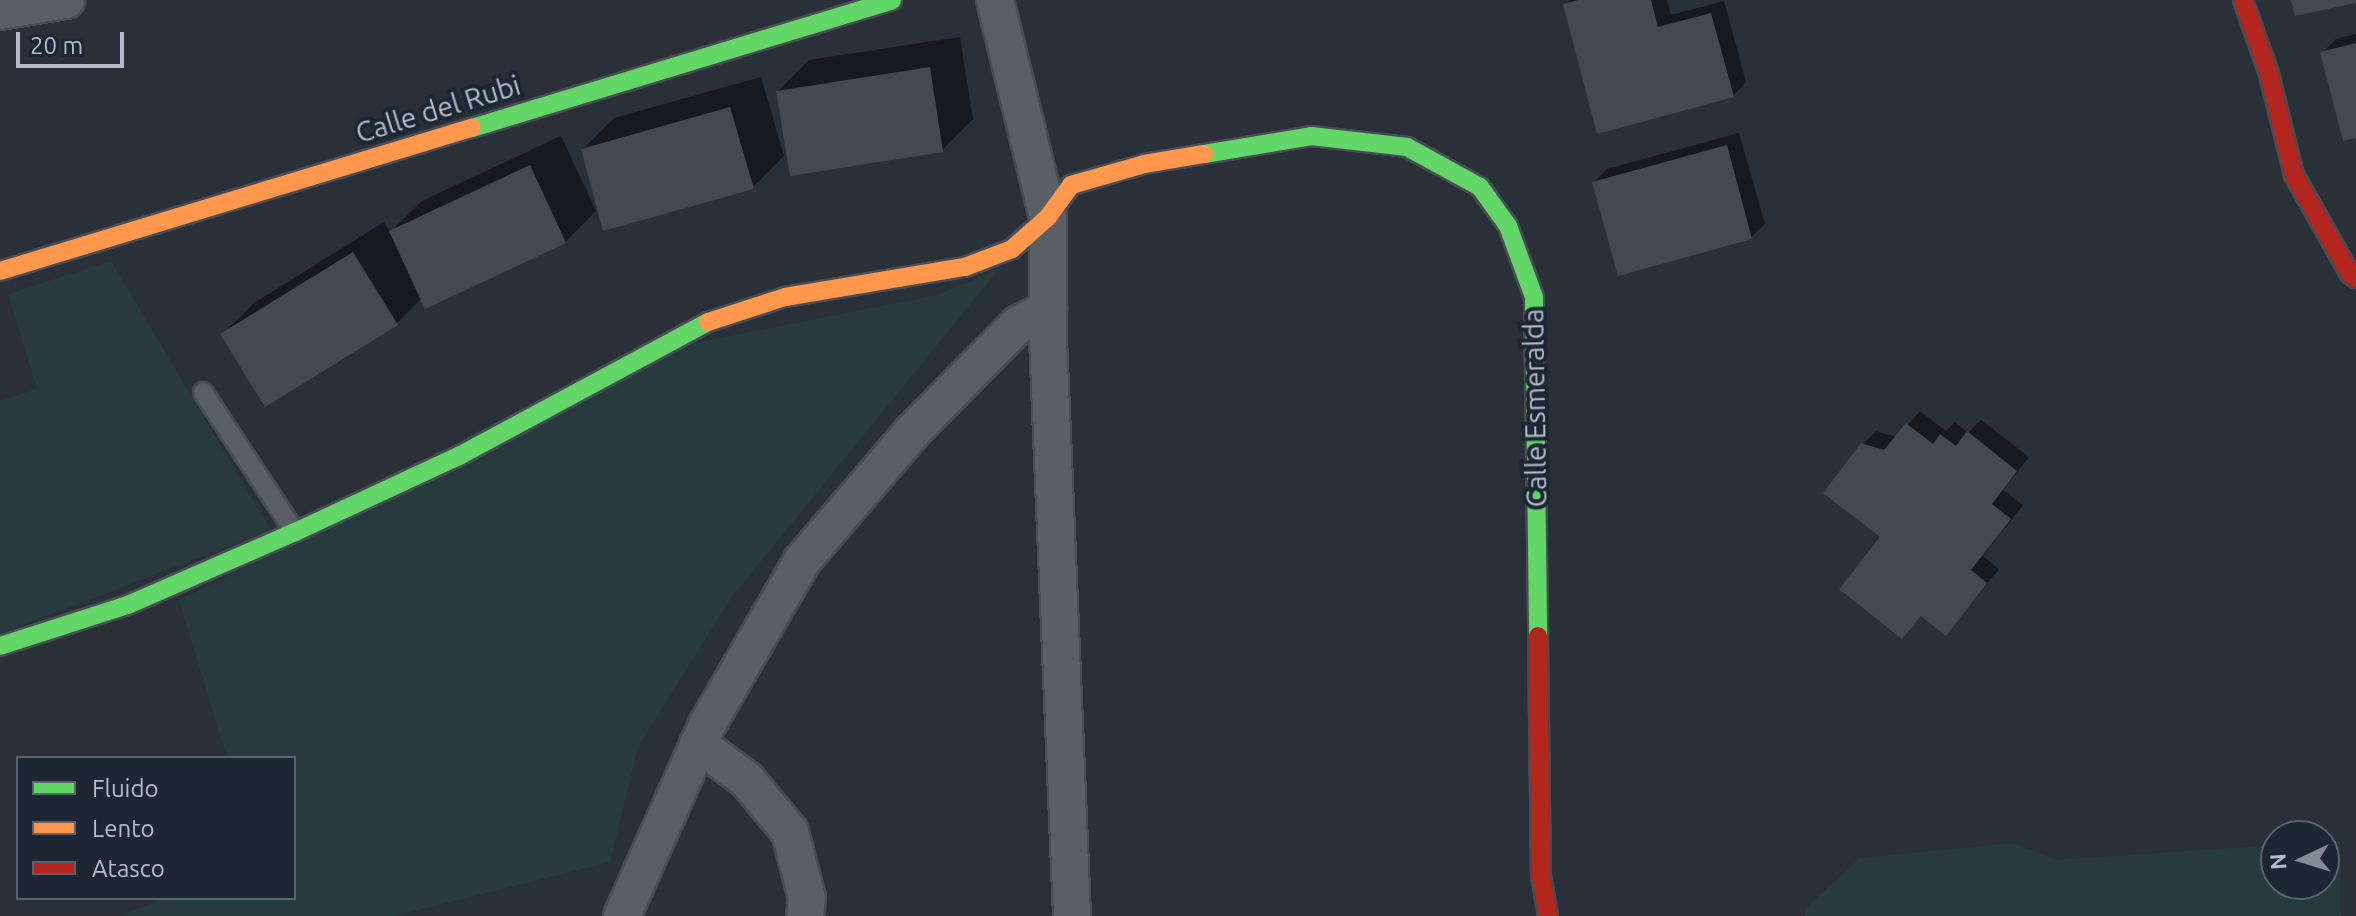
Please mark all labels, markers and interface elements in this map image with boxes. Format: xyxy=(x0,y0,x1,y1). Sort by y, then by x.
scale bar xyxy=(20,16,128,66)
text: 20 m xyxy=(30,32,83,59)
street label: Calle del Rubi xyxy=(352,68,524,150)
street label: Calle Esmeralda xyxy=(1516,308,1554,508)
legend xyxy=(16,756,296,900)
text: Fluido xyxy=(92,775,159,802)
text: Lento xyxy=(92,815,155,842)
north arrow xyxy=(2260,820,2340,900)
text: N xyxy=(2265,853,2291,871)
text: Atasco xyxy=(92,855,165,882)

